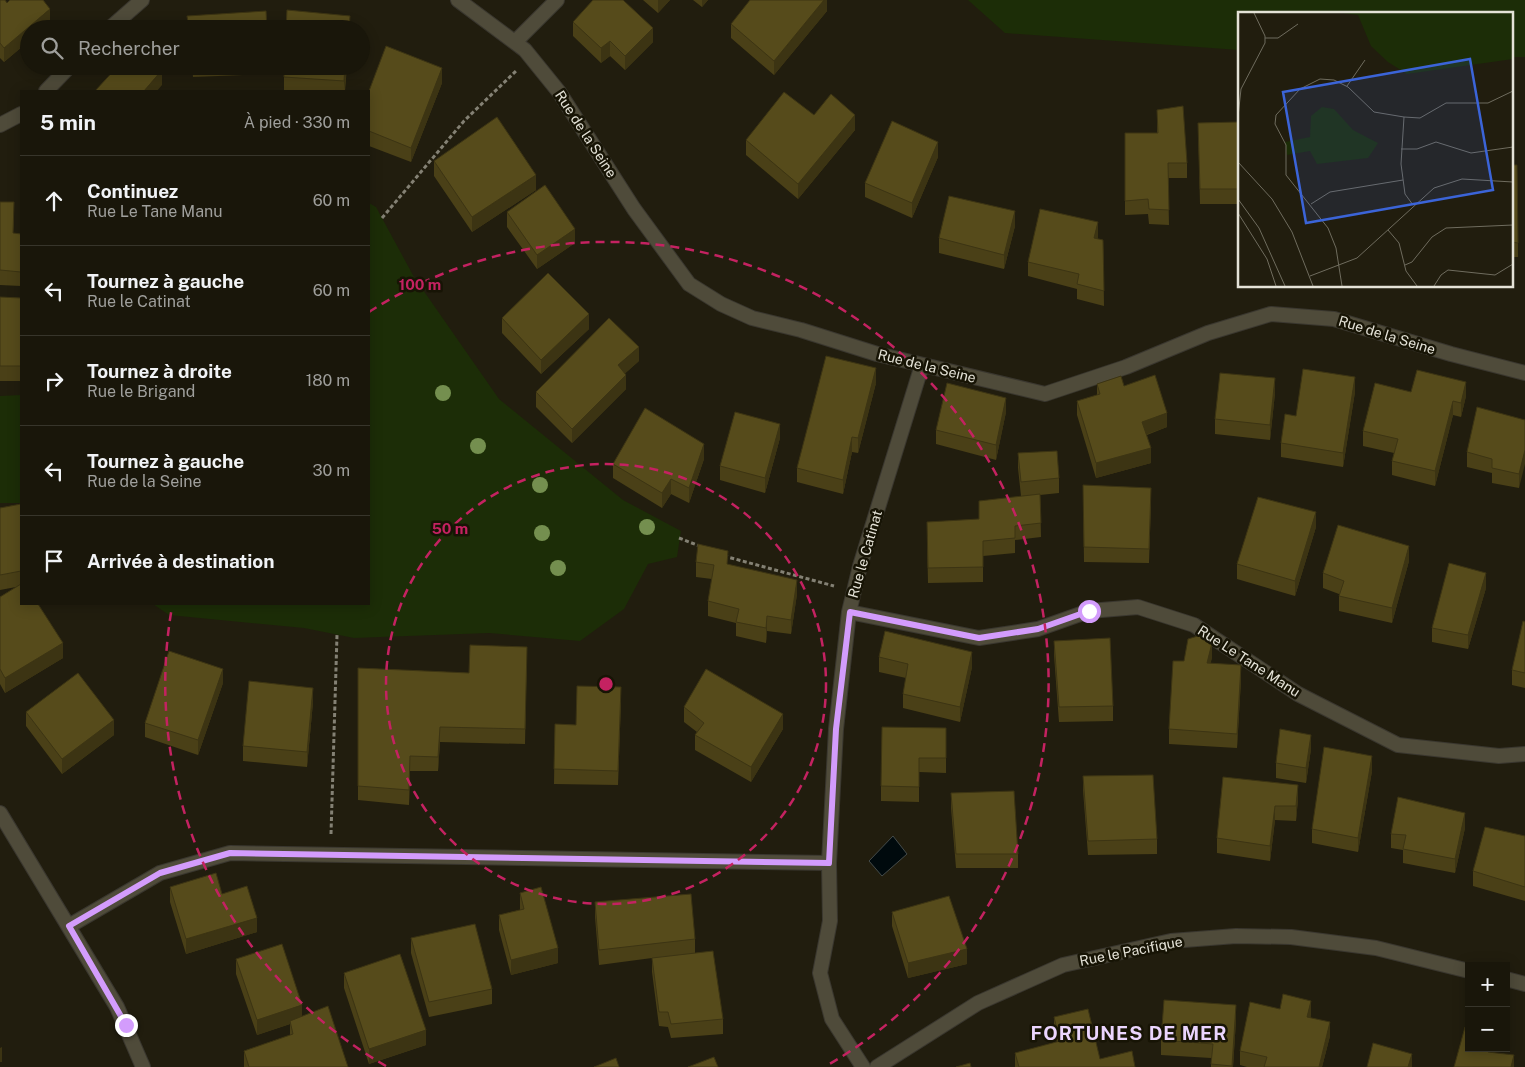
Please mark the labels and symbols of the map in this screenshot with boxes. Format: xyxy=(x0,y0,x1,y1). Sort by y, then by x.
inset map xyxy=(1238,12,1512,288)
street label: Rue de la Seine xyxy=(552,88,620,180)
text: 100 m xyxy=(399,276,441,293)
street label: Rue de la Seine xyxy=(1337,313,1437,357)
street label: Rue de la Seine xyxy=(876,346,978,386)
street label: Rue le Catinat xyxy=(845,508,885,600)
text: 50 m xyxy=(432,520,468,537)
route start xyxy=(1078,600,1101,623)
street label: Rue Le Tane Manu xyxy=(1195,622,1303,700)
centre of rings xyxy=(597,675,615,693)
street label: Rue le Pacifique xyxy=(1078,933,1184,969)
route end xyxy=(115,1014,138,1037)
district label: FORTUNES DE MER xyxy=(1031,1022,1227,1044)

